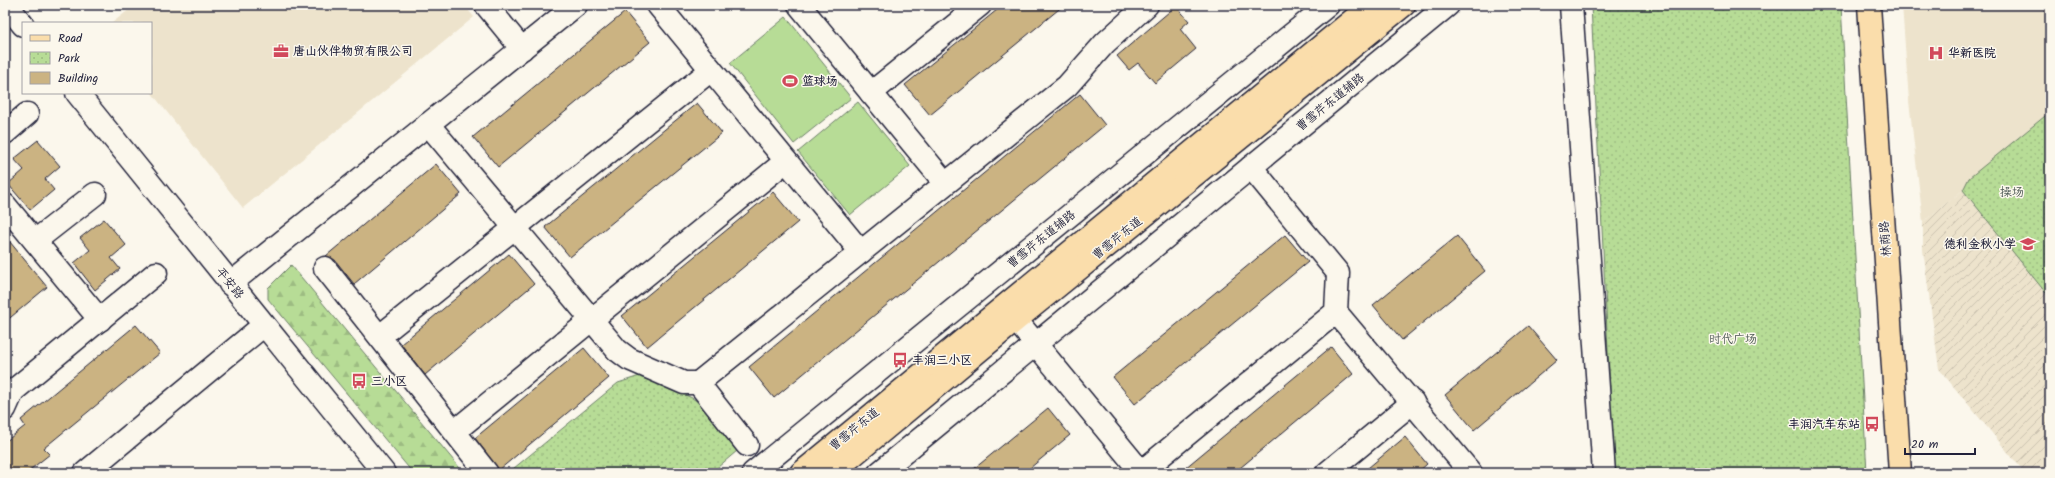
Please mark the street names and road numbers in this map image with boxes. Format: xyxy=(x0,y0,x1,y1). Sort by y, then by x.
street label: 曹雪芹东道辅路 xyxy=(1292,69,1369,136)
street label: 曹雪芹东道辅路 xyxy=(1003,206,1080,273)
street label: 曹雪芹东道 xyxy=(1088,212,1147,265)
street label: 林荫路 xyxy=(1875,220,1896,258)
street label: 平安路 xyxy=(211,263,248,303)
street label: 曹雪芹东道 xyxy=(825,403,884,456)

